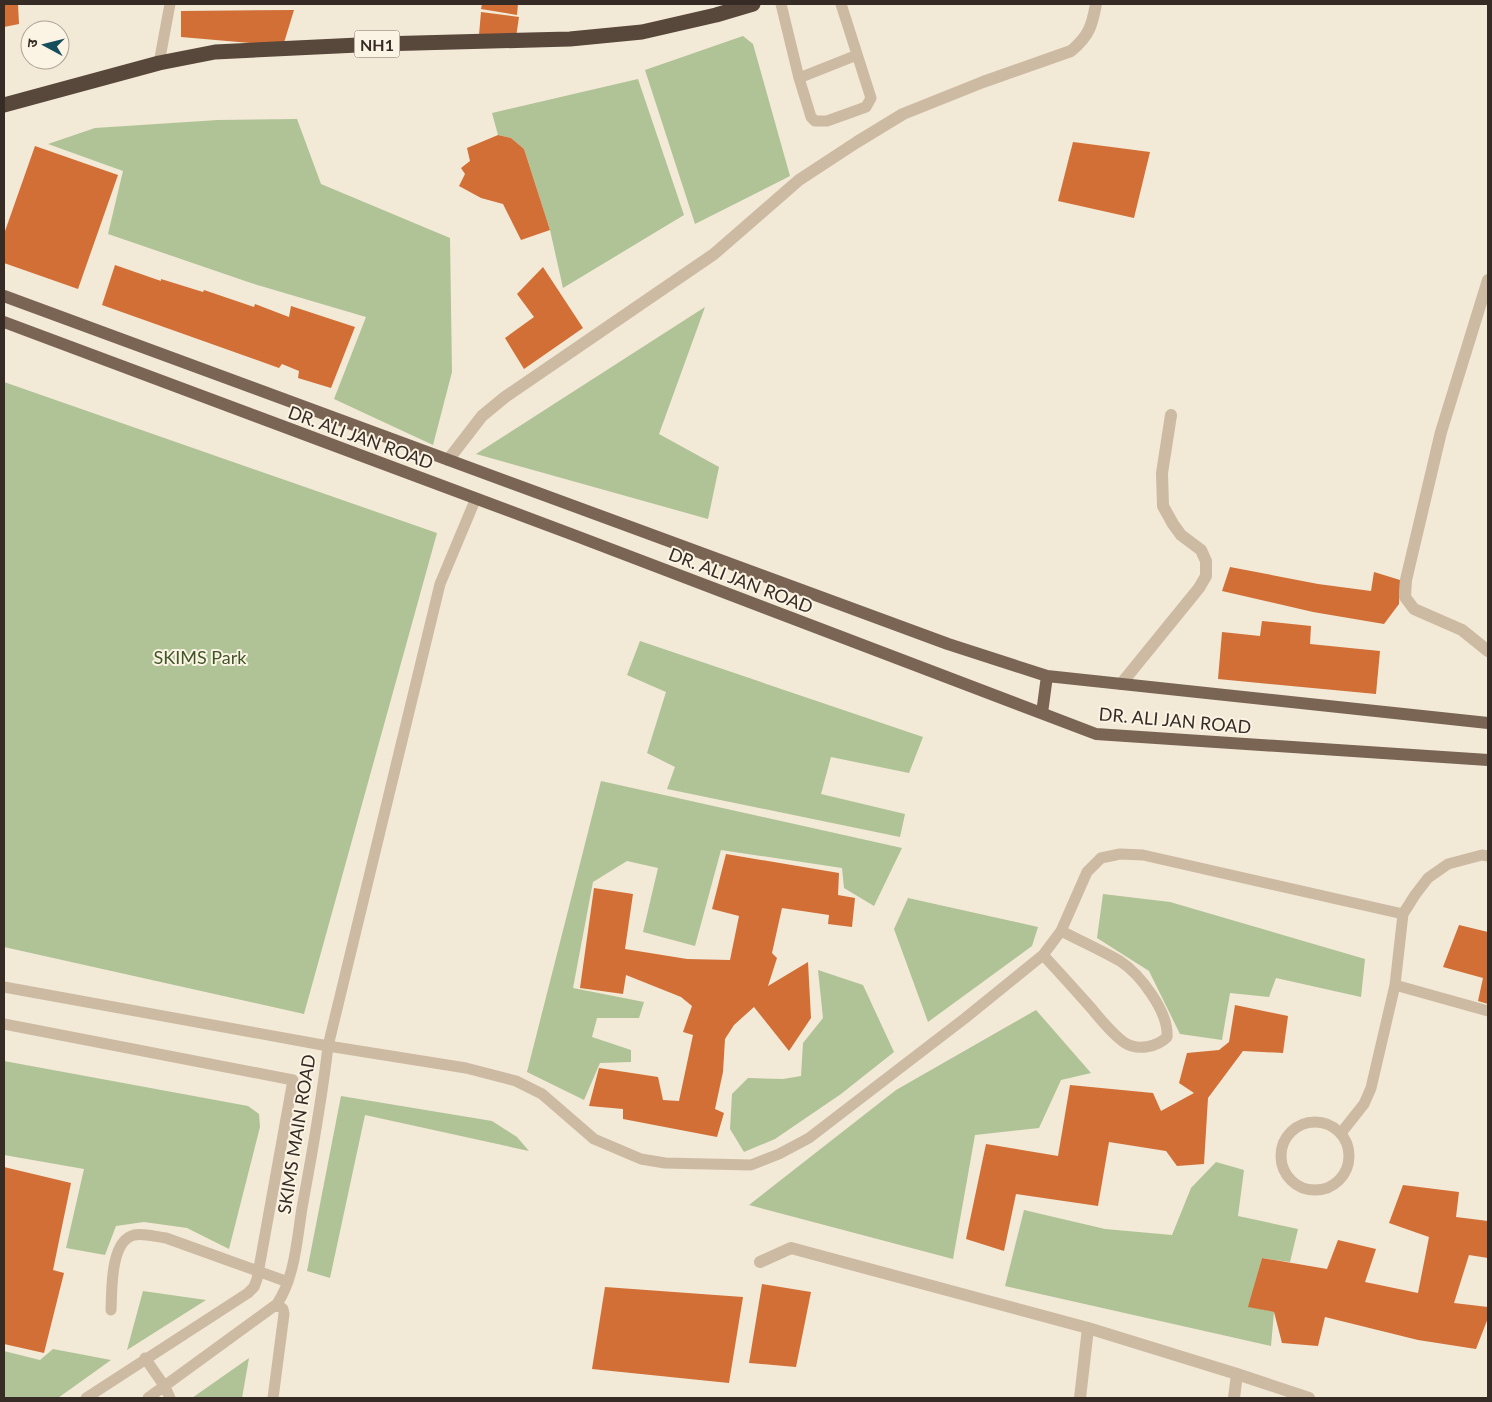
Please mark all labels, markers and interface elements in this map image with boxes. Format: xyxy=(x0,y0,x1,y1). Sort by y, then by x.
north arrow xyxy=(20,20,70,70)
road number: NH1 xyxy=(354,31,400,58)
text: उ xyxy=(23,37,41,48)
street label: DR. ALI JAN ROAD xyxy=(285,401,437,473)
street label: DR. ALI JAN ROAD xyxy=(666,542,816,618)
park label: SKIMS Park xyxy=(154,646,247,668)
street label: DR. ALI JAN ROAD xyxy=(1098,702,1252,738)
street label: SKIMS MAIN ROAD xyxy=(273,1053,319,1215)

